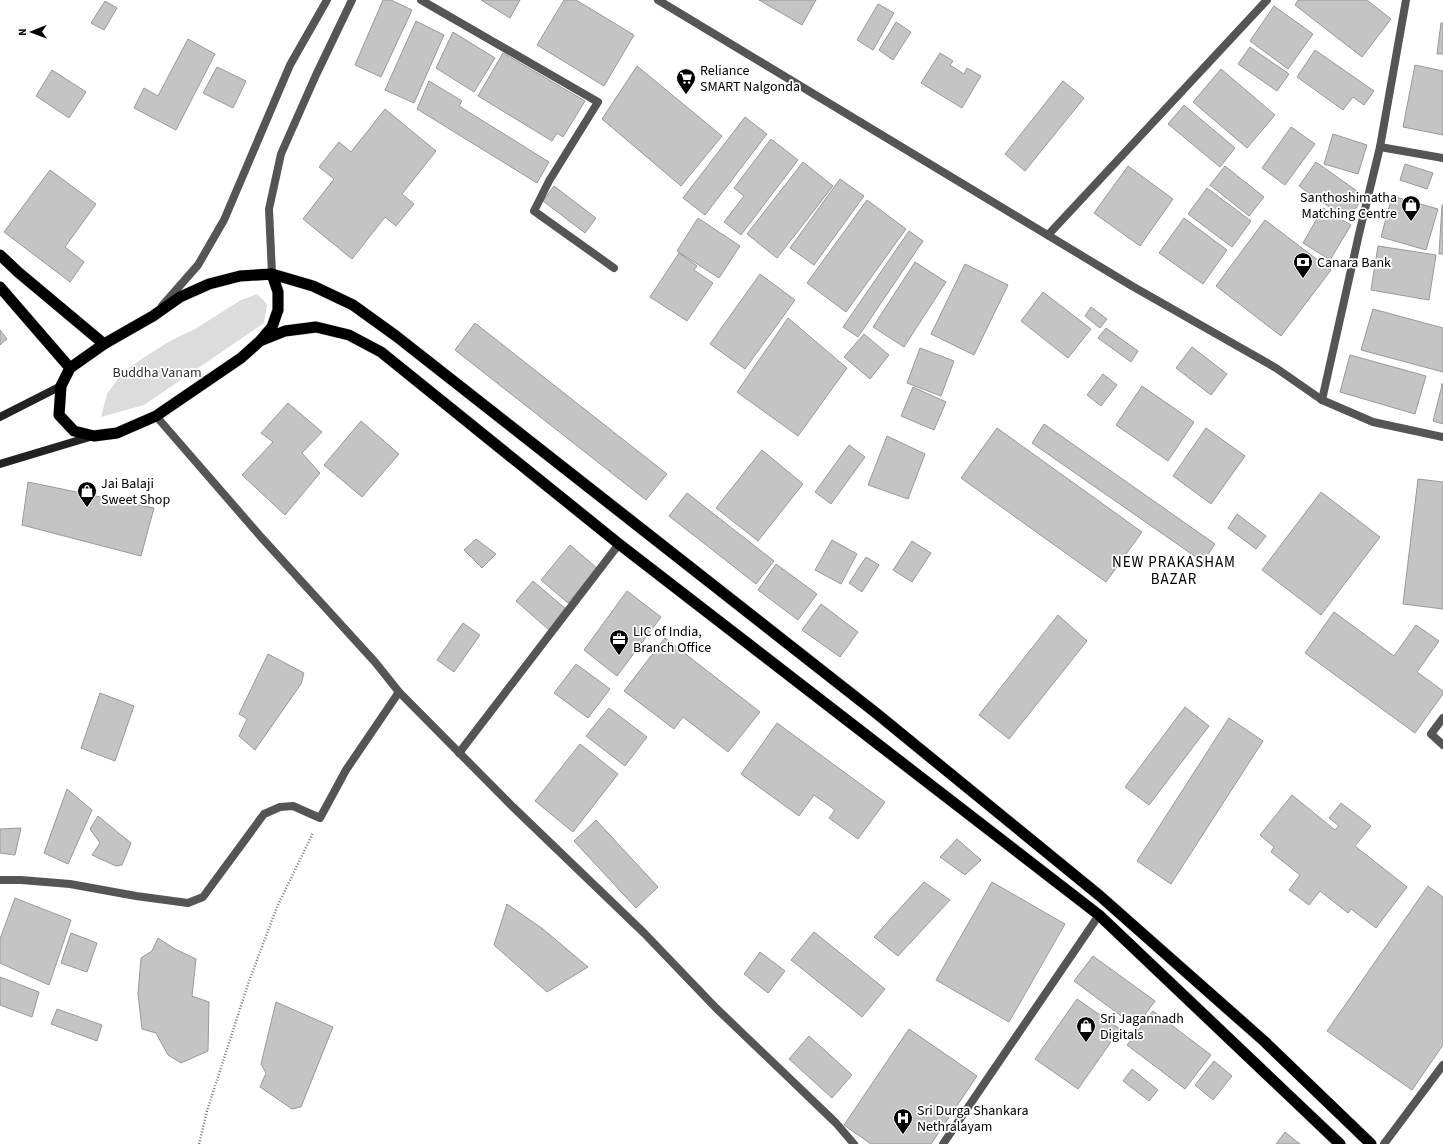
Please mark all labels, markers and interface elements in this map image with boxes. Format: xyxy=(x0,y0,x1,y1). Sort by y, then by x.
north arrow xyxy=(12,12,52,52)
text: N xyxy=(15,28,30,36)
place label: Reliance SMART Nalgonda xyxy=(700,61,800,97)
supermarket icon: Reliance SMART Nalgonda xyxy=(675,67,697,95)
place label: Santhoshimatha Matching Centre xyxy=(1300,188,1397,224)
shop icon: Santhoshimatha Matching Centre xyxy=(1400,194,1422,222)
bank icon: Canara Bank xyxy=(1292,251,1314,279)
place label: Canara Bank xyxy=(1317,253,1391,273)
park label: Buddha Vanam xyxy=(112,363,202,383)
place label: Jai Balaji Sweet Shop xyxy=(101,474,170,510)
shop icon: Jai Balaji Sweet Shop xyxy=(76,480,98,508)
district label: NEW PRAKASHAM BAZAR xyxy=(1112,552,1236,590)
place label: LIC of India, Branch Office xyxy=(633,622,711,658)
office icon: LIC of India, Branch Office xyxy=(608,628,630,656)
place label: Sri Jagannadh Digitals xyxy=(1100,1009,1184,1045)
shop icon: Sri Jagannadh Digitals xyxy=(1075,1015,1097,1043)
place label: Sri Durga Shankara Nethralayam xyxy=(917,1101,1028,1137)
hospital icon: Sri Durga Shankara Nethralayam xyxy=(892,1107,914,1135)

